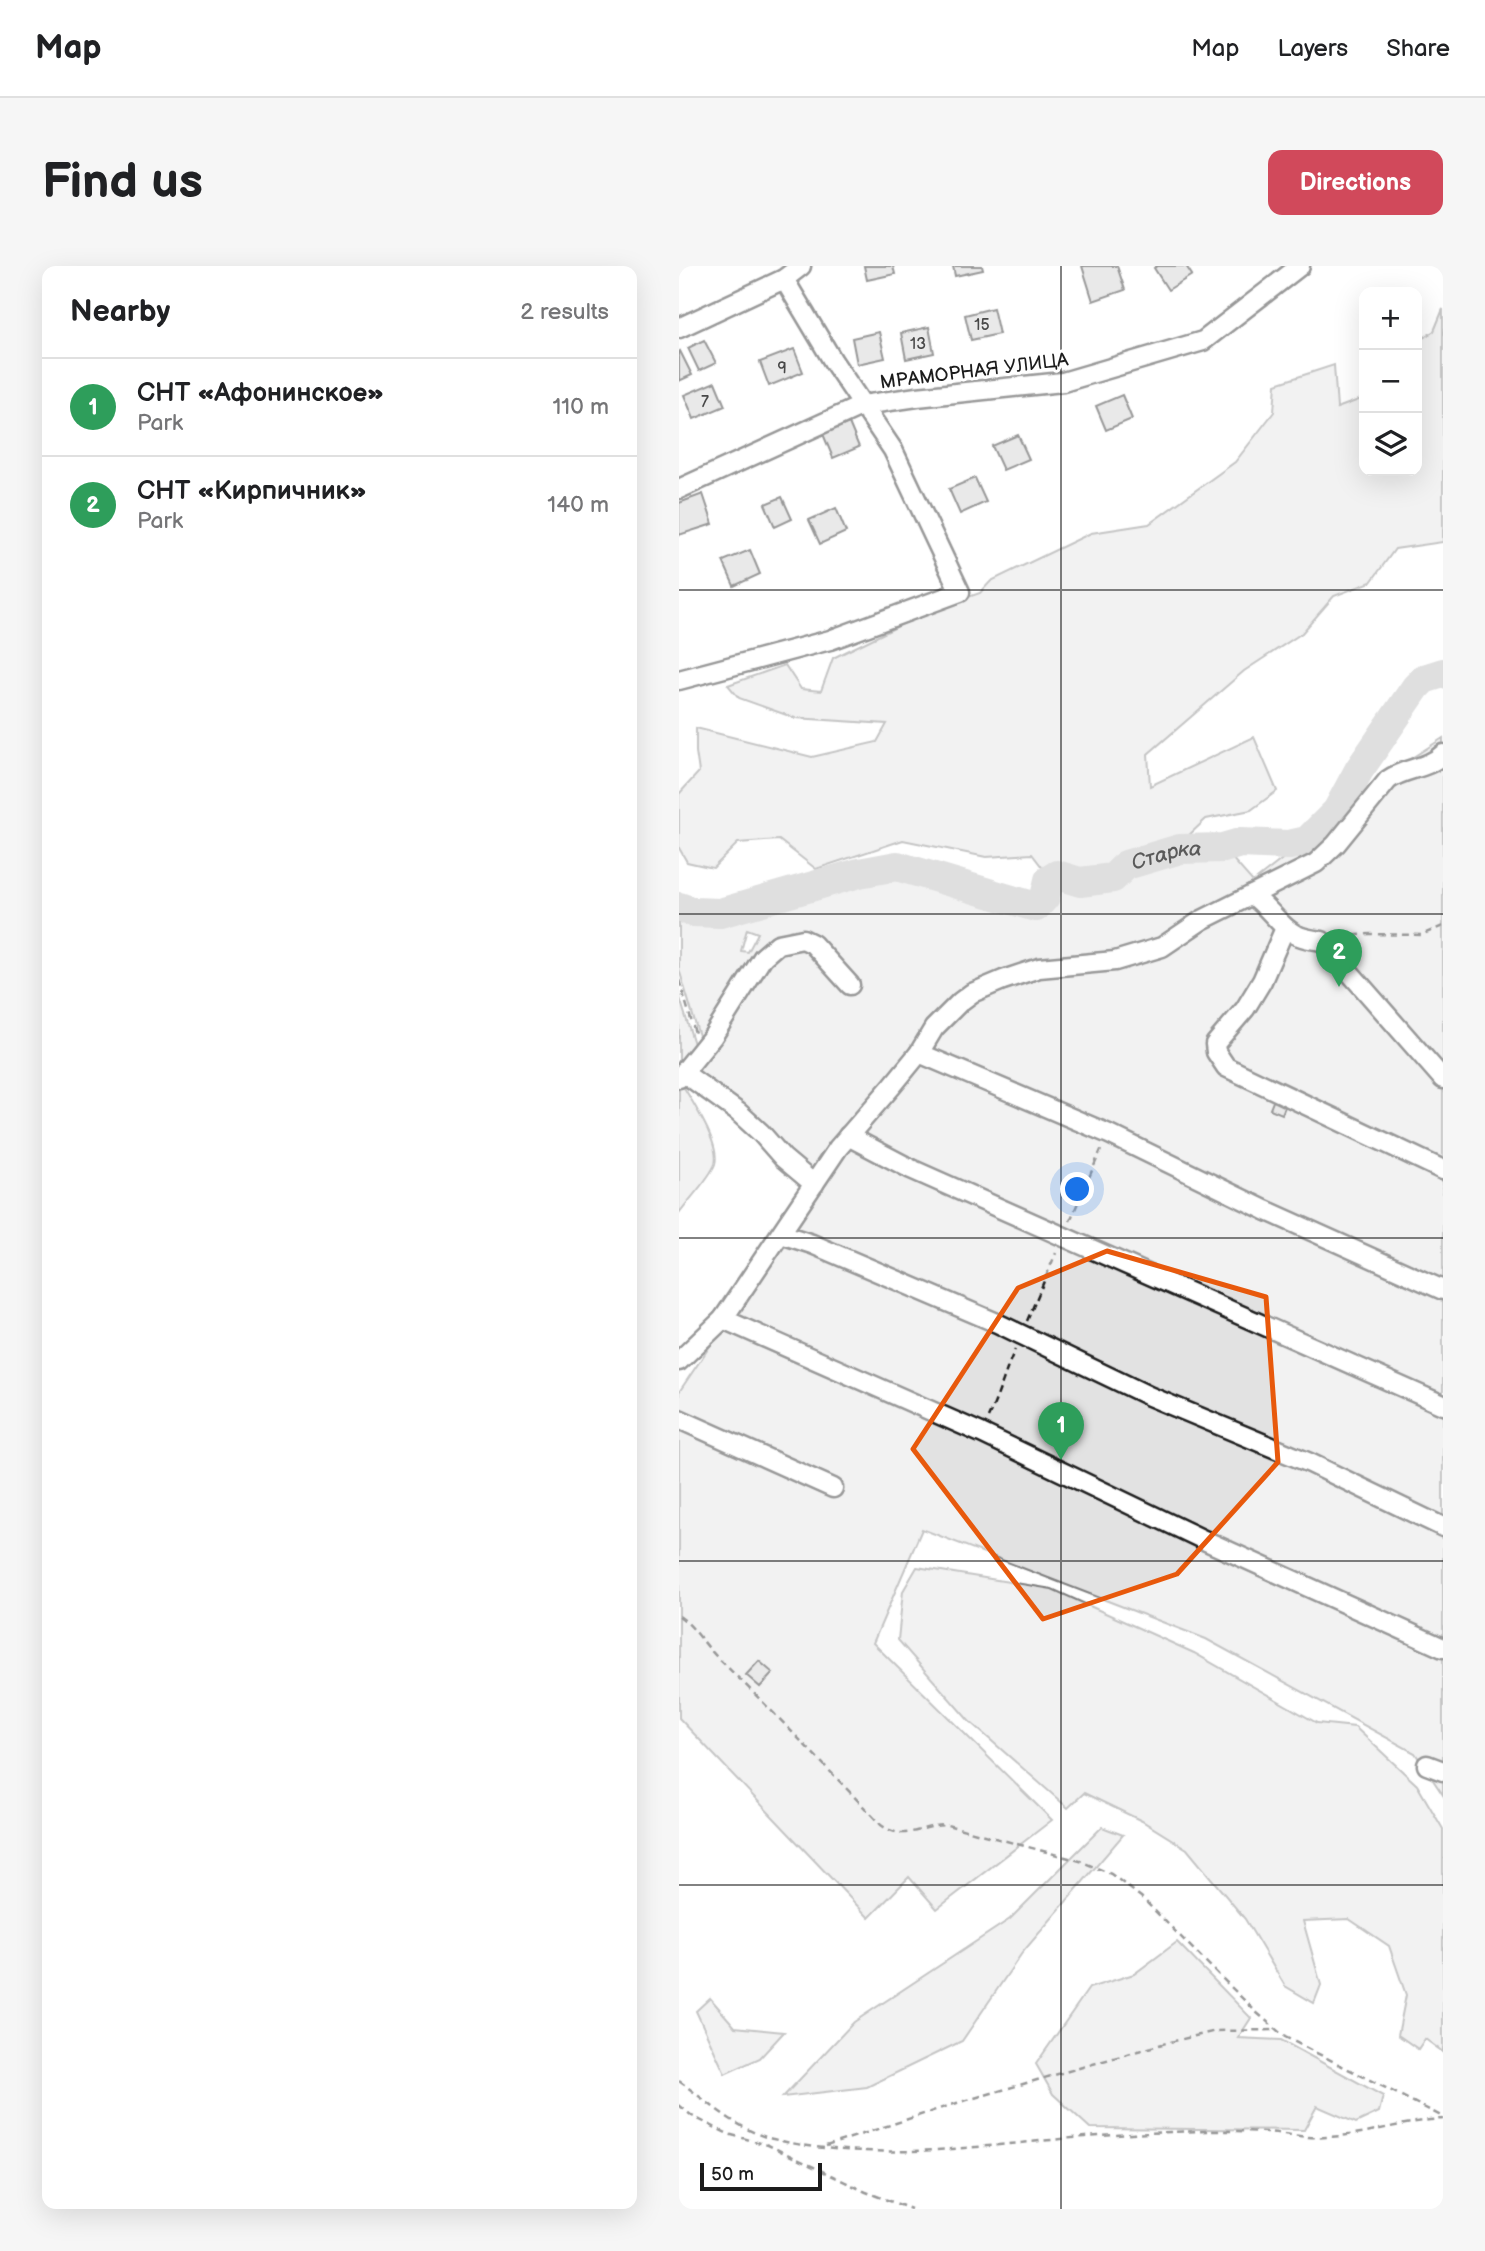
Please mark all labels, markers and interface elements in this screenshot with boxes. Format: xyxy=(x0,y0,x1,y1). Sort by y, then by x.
text: Map xyxy=(35,28,101,68)
text: Map xyxy=(1191,34,1239,63)
text: Layers xyxy=(1277,34,1348,63)
text: Share xyxy=(1386,34,1450,63)
button: Directions xyxy=(1268,150,1443,215)
text: Find us xyxy=(42,153,203,212)
map controls xyxy=(1359,287,1422,476)
button: + xyxy=(1359,287,1422,350)
text: Nearby xyxy=(70,294,170,330)
text: 2 results xyxy=(520,298,609,326)
house number: 15 xyxy=(974,316,990,335)
house number: 13 xyxy=(910,335,926,354)
street label: МРАМОРНАЯ УЛИЦА xyxy=(879,348,1070,394)
button: − xyxy=(1359,350,1422,413)
house number: 9 xyxy=(777,359,787,378)
text: СНТ «Афонинское» xyxy=(137,378,384,409)
text: 1 xyxy=(88,393,98,421)
text: 110 m xyxy=(552,393,609,421)
house number: 7 xyxy=(701,393,709,412)
text: Park xyxy=(137,409,183,437)
button: layers xyxy=(1359,413,1422,476)
text: СНТ «Кирпичник» xyxy=(137,476,367,507)
text: 2 xyxy=(86,491,100,519)
text: 140 m xyxy=(547,491,609,519)
text: Park xyxy=(137,507,183,535)
water label: Старка xyxy=(1128,837,1202,876)
pin: 2 xyxy=(1316,929,1362,987)
your location xyxy=(1060,1172,1094,1206)
pin: 1 xyxy=(1038,1402,1084,1460)
scale bar xyxy=(700,2160,823,2192)
text: 50 m xyxy=(711,2163,754,2186)

